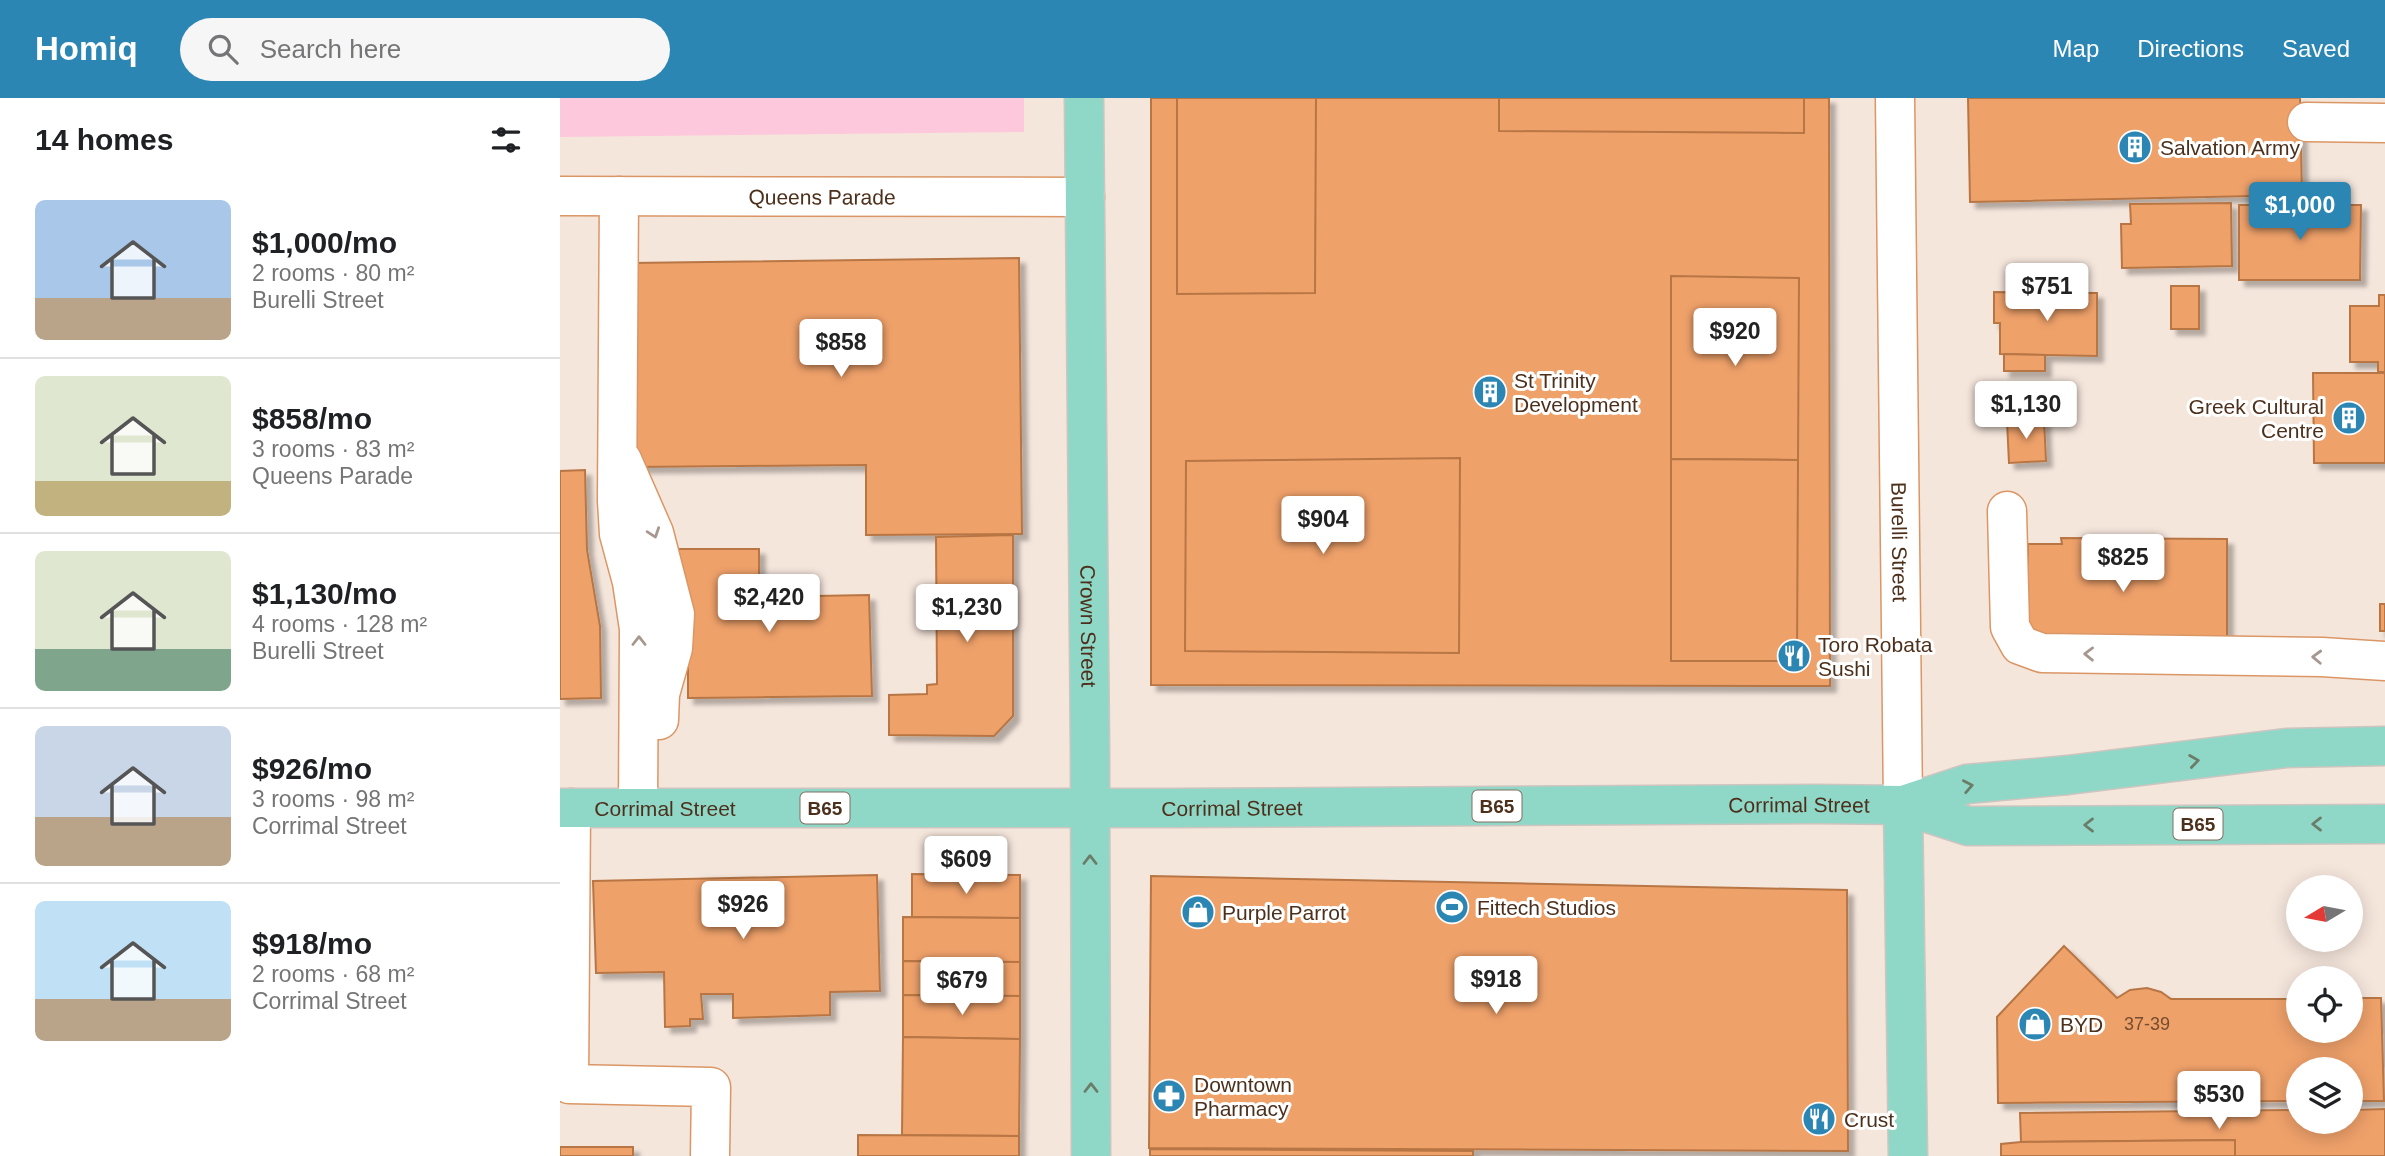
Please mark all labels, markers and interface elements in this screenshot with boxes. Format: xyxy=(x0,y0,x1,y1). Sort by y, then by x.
search box xyxy=(180,18,670,81)
text: Homiq xyxy=(35,30,138,67)
icon: search xyxy=(204,30,242,68)
text: Search here xyxy=(260,34,401,64)
text: Map xyxy=(2053,35,2099,62)
text: Directions xyxy=(2137,35,2244,62)
text: Saved xyxy=(2282,35,2350,62)
icon: filters xyxy=(487,121,525,159)
text: 14 homes xyxy=(35,123,173,156)
building icon: Salvation Army xyxy=(2116,128,2154,166)
place label: Salvation Army xyxy=(2160,136,2301,159)
pin: $1,000 xyxy=(2243,183,2357,242)
street label: Queens Parade xyxy=(748,185,896,208)
text: $1,000 xyxy=(2265,192,2335,218)
text: $1,000/mo xyxy=(252,226,397,259)
icon: home xyxy=(91,228,175,312)
text: 2 rooms · 80 m² xyxy=(252,260,414,286)
pin: $751 xyxy=(2006,264,2088,323)
text: $751 xyxy=(2021,273,2073,299)
text: Burelli Street xyxy=(252,287,384,313)
pin: $920 xyxy=(1694,308,1776,368)
text: $920 xyxy=(1709,318,1761,344)
pin: $858 xyxy=(800,320,882,379)
text: $858 xyxy=(815,329,867,355)
place label: St Trinity Development xyxy=(1514,369,1638,416)
building icon: St Trinity Development xyxy=(1471,373,1509,411)
pin: $1,130 xyxy=(1969,382,2083,441)
text: $1,130 xyxy=(1991,391,2061,417)
place label: Greek Cultural Centre xyxy=(2189,395,2324,442)
building icon: Greek Cultural Centre xyxy=(2330,399,2368,437)
text: $858/mo xyxy=(252,402,372,435)
icon: home xyxy=(91,404,175,488)
text: 3 rooms · 83 m² xyxy=(252,436,414,462)
text: Queens Parade xyxy=(252,463,413,489)
street label: Burelli Street xyxy=(1888,482,1912,602)
pin: $904 xyxy=(1282,496,1364,556)
text: $904 xyxy=(1297,506,1349,532)
one-way arrow xyxy=(646,527,660,539)
pin: $825 xyxy=(2082,534,2164,594)
text: $825 xyxy=(2097,544,2149,570)
street label: Crown Street xyxy=(1077,565,1101,688)
pin: $2,420 xyxy=(712,574,826,634)
text: $1,130/mo xyxy=(252,577,397,610)
icon: home xyxy=(91,579,175,663)
text: $2,420 xyxy=(734,584,804,610)
pin: $1,230 xyxy=(910,584,1024,644)
text: $1,230 xyxy=(932,594,1002,620)
text: 4 rooms · 128 m² xyxy=(252,611,427,637)
place label: Toro Robata Sushi xyxy=(1818,633,1933,680)
one-way arrow xyxy=(631,635,647,646)
restaurant icon: Toro Robata Sushi xyxy=(1775,637,1813,675)
text: Burelli Street xyxy=(252,638,384,664)
one-way arrow xyxy=(2084,646,2094,662)
one-way arrow xyxy=(2311,649,2322,664)
text: $926/mo xyxy=(252,752,372,785)
one-way arrow xyxy=(2189,753,2200,768)
icon: home xyxy=(91,754,175,838)
one-way arrow xyxy=(1962,779,1974,794)
text: 3 rooms · 98 m² xyxy=(252,786,414,812)
road number: B65 xyxy=(1472,790,1522,821)
road number: B65 xyxy=(800,792,850,824)
street label: Corrimal Street xyxy=(1728,792,1870,816)
street label: Corrimal Street xyxy=(1161,796,1303,820)
street label: Corrimal Street xyxy=(594,797,736,820)
road number: B65 xyxy=(2174,808,2222,839)
text: Corrimal Street xyxy=(252,813,407,839)
one-way arrow xyxy=(2311,816,2322,832)
one-way arrow xyxy=(2084,817,2094,833)
pin: $609 xyxy=(925,836,1007,896)
text: $609 xyxy=(940,846,992,872)
one-way arrow xyxy=(1082,855,1098,865)
north arrow xyxy=(2286,875,2362,952)
map controls xyxy=(2286,875,2363,1134)
pin: $926 xyxy=(702,882,784,941)
sports icon: Fittech Studios xyxy=(1433,888,1471,926)
text: $926 xyxy=(717,891,769,917)
shop icon: Purple Parrot xyxy=(1179,893,1217,931)
place label: Fittech Studios xyxy=(1477,896,1616,919)
place label: Purple Parrot xyxy=(1222,901,1346,924)
text: $918/mo xyxy=(252,927,372,960)
icon: home xyxy=(91,929,175,1013)
pin: $918 xyxy=(1455,956,1537,1016)
pin: $679 xyxy=(921,958,1003,1017)
text: 2 rooms · 68 m² xyxy=(252,961,414,987)
text: $918 xyxy=(1470,966,1522,992)
button: locate xyxy=(2286,966,2363,1043)
text: $679 xyxy=(936,967,988,993)
text: Corrimal Street xyxy=(252,988,407,1014)
shop icon: BYD xyxy=(2016,1005,2054,1043)
place label: BYD xyxy=(2060,1013,2103,1036)
house number: 37-39 xyxy=(2124,1014,2170,1034)
button: layers xyxy=(2286,1057,2363,1134)
pin: $530 xyxy=(2178,1072,2260,1131)
place label: Downtown Pharmacy xyxy=(1194,1073,1292,1120)
pharmacy icon: Downtown Pharmacy xyxy=(1150,1077,1188,1115)
text: $530 xyxy=(2193,1081,2245,1107)
one-way arrow xyxy=(1083,1082,1099,1093)
restaurant icon: Crust xyxy=(1800,1100,1838,1138)
place label: Crust xyxy=(1844,1108,1894,1131)

